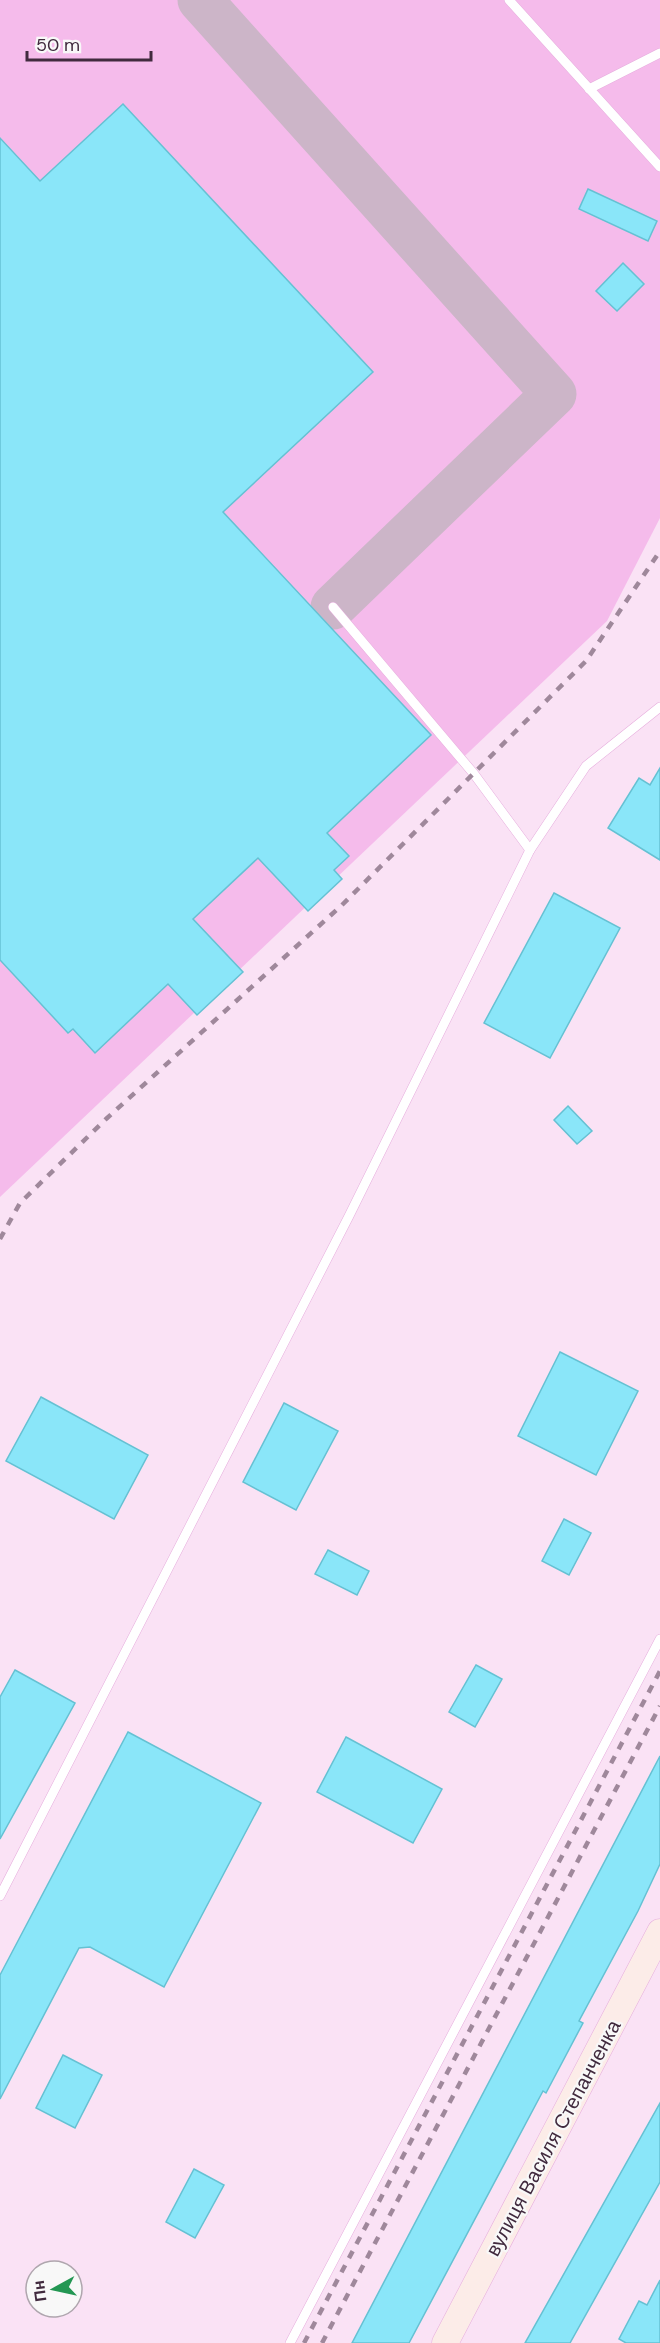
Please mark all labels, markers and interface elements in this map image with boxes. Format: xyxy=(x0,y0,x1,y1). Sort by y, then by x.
scale bar xyxy=(27,24,152,62)
text: 50 m xyxy=(36,33,80,57)
street label: вулиця Василя Степанченка xyxy=(480,2015,627,2261)
north arrow xyxy=(24,2259,84,2319)
text: Пн xyxy=(28,2279,52,2303)

